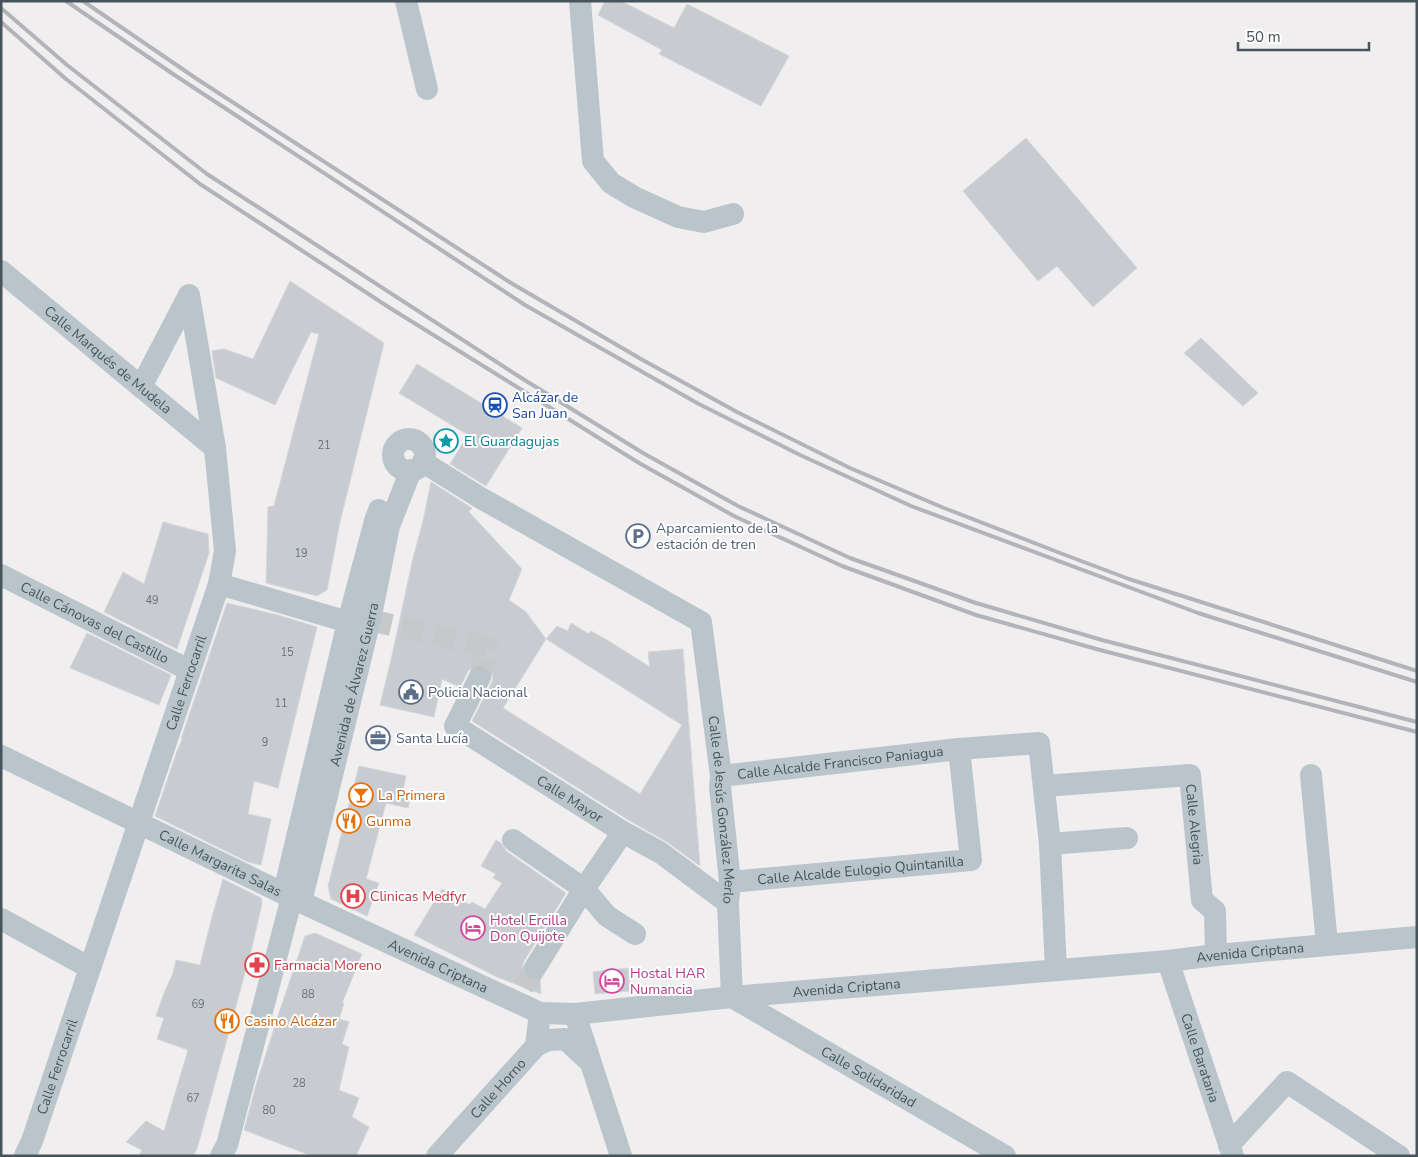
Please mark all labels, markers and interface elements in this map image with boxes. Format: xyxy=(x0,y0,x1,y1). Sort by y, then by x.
scale bar xyxy=(1238,20,1369,52)
text: 50 m xyxy=(1246,27,1281,47)
street label: Calle Marqués de Mudela xyxy=(40,302,176,418)
place label: Alcázar de San Juan xyxy=(512,388,578,423)
station icon: Alcázar de San Juan xyxy=(482,392,508,418)
place icon: El Guardagujas xyxy=(433,428,459,454)
place label: El Guardagujas xyxy=(464,432,560,451)
house number: 21 xyxy=(317,438,331,453)
place label: Aparcamiento de la estación de tren xyxy=(656,519,778,554)
parking icon: Aparcamiento de la estación de tren xyxy=(625,523,651,549)
house number: 19 xyxy=(294,546,308,561)
street label: Calle Cánovas del Castillo xyxy=(17,577,172,668)
house number: 49 xyxy=(145,593,159,608)
street label: Avenida de Álvarez Guerra xyxy=(326,601,383,768)
street label: Calle Ferrocarril xyxy=(161,632,212,733)
house number: 15 xyxy=(280,645,294,660)
public building icon: Policia Nacional xyxy=(398,679,424,705)
place label: Policia Nacional xyxy=(428,683,528,702)
house number: 11 xyxy=(274,696,288,711)
street label: Calle de Jesús González Merlo xyxy=(703,714,739,905)
office icon: Santa Lucía xyxy=(365,725,391,751)
place label: Santa Lucía xyxy=(396,729,468,748)
house number: 9 xyxy=(262,735,268,750)
street label: Calle Alcalde Francisco Paniagua xyxy=(736,742,944,784)
street label: Calle Mayor xyxy=(533,771,607,827)
bar icon: La Primera xyxy=(348,782,374,808)
street label: Calle Alegria xyxy=(1181,783,1208,866)
place label: La Primera xyxy=(378,786,445,805)
restaurant icon: Gunma xyxy=(336,808,362,834)
place label: Gunma xyxy=(366,812,411,831)
street label: Calle Margarita Salas xyxy=(156,825,285,901)
street label: Calle Alcalde Eulogio Quintanilla xyxy=(756,852,965,889)
hospital icon: Clinicas Medfyr xyxy=(340,883,366,909)
place label: Clinicas Medfyr xyxy=(370,887,467,906)
place label: Hotel Ercilla Don Quijote xyxy=(490,911,567,946)
hotel icon: Hotel Ercilla Don Quijote xyxy=(460,915,486,941)
street label: Avenida Criptana xyxy=(385,935,491,998)
street label: Avenida Criptana xyxy=(1195,938,1305,967)
pharmacy icon: Farmacia Moreno xyxy=(244,952,270,978)
place label: Farmacia Moreno xyxy=(274,956,382,975)
place label: Hostal HAR Numancia xyxy=(630,964,705,999)
hotel icon: Hostal HAR Numancia xyxy=(599,968,625,994)
street label: Avenida Criptana xyxy=(792,974,901,1002)
house number: 88 xyxy=(301,987,315,1002)
house number: 69 xyxy=(191,997,205,1012)
restaurant icon: Casino Alcázar xyxy=(214,1008,240,1034)
street label: Calle Barataria xyxy=(1176,1011,1224,1105)
place label: Casino Alcázar xyxy=(244,1012,337,1031)
street label: Calle Ferrocarril xyxy=(33,1016,83,1117)
street label: Calle Solidaridad xyxy=(817,1042,920,1112)
street label: Calle Horno xyxy=(466,1054,531,1123)
house number: 28 xyxy=(292,1076,306,1091)
house number: 67 xyxy=(186,1091,200,1106)
house number: 80 xyxy=(262,1103,276,1118)

